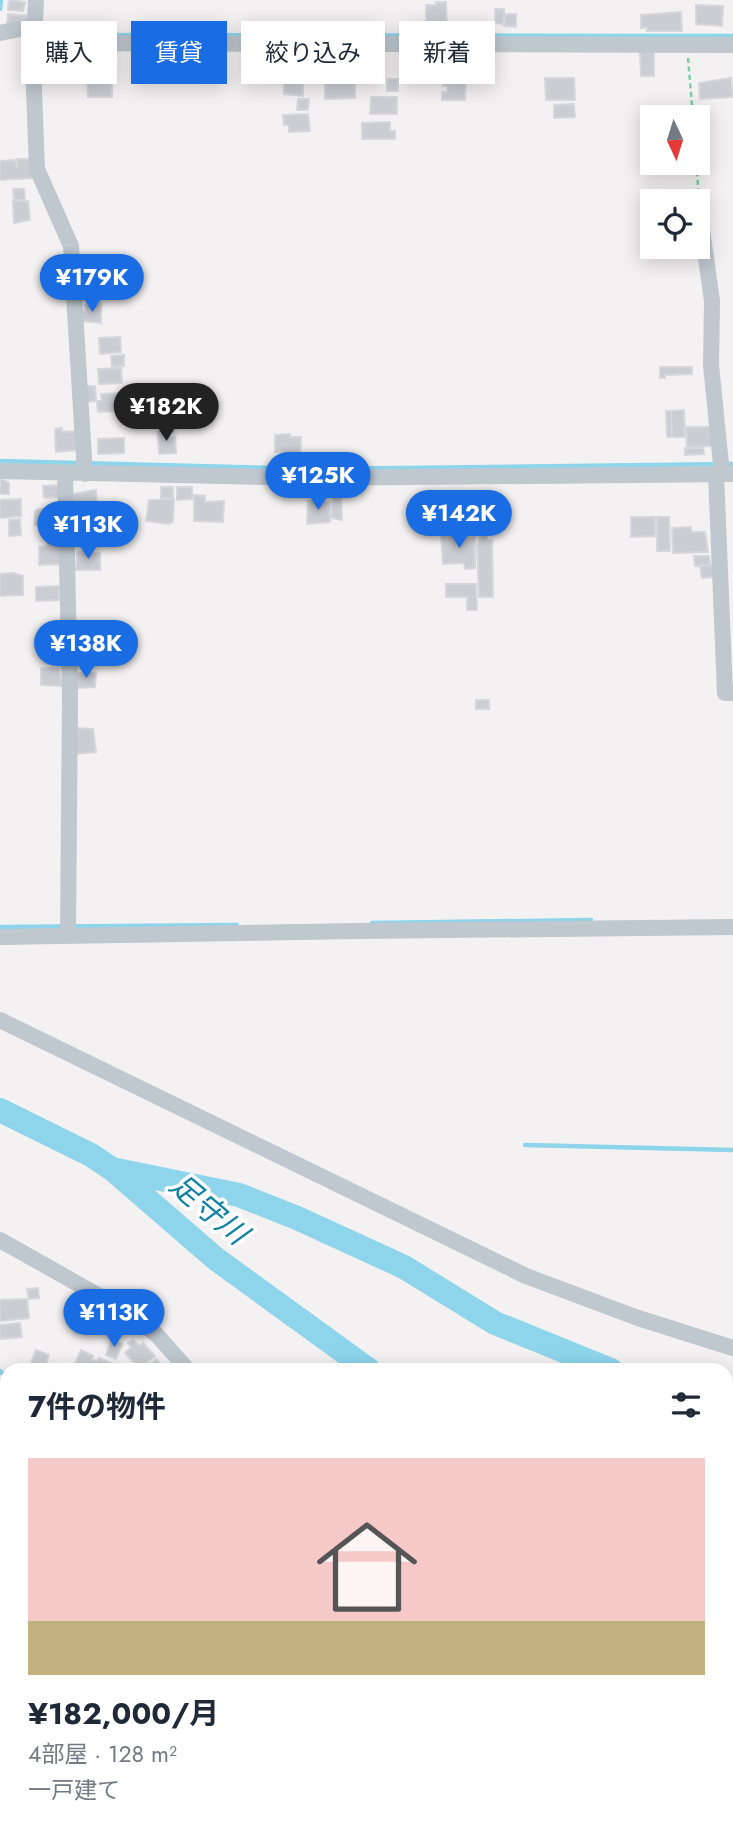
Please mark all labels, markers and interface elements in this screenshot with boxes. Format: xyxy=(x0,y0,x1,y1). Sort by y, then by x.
chip: 購入 xyxy=(21,21,117,84)
chip: 賃貸 xyxy=(131,21,227,84)
chip: 絞り込み xyxy=(241,21,385,84)
chip: 新着 xyxy=(399,21,495,84)
north arrow xyxy=(640,105,710,175)
map controls xyxy=(640,105,710,259)
button: locate xyxy=(640,189,710,259)
pin: ¥179K xyxy=(43,254,141,314)
text: ¥179K xyxy=(56,260,128,294)
pin: ¥182K xyxy=(117,384,215,443)
text: ¥182K xyxy=(130,389,202,423)
pin: ¥125K xyxy=(269,452,367,512)
text: ¥125K xyxy=(281,458,355,492)
pin: ¥142K xyxy=(410,490,508,550)
text: ¥142K xyxy=(422,496,496,530)
pin: ¥113K xyxy=(39,502,137,561)
text: ¥113K xyxy=(53,507,123,541)
pin: ¥138K xyxy=(37,620,135,680)
text: ¥138K xyxy=(50,626,122,660)
water label: 足守川 xyxy=(161,1164,260,1256)
pin: ¥113K xyxy=(65,1290,163,1349)
text: ¥113K xyxy=(79,1295,149,1329)
text: 7件の物件 xyxy=(28,1385,166,1428)
icon: filters xyxy=(667,1386,705,1424)
icon: home xyxy=(304,1504,430,1630)
text: ¥182,000/月 xyxy=(28,1692,219,1735)
text: 4部屋 · 128 m² xyxy=(28,1737,177,1771)
text: 一戸建て xyxy=(28,1773,120,1807)

